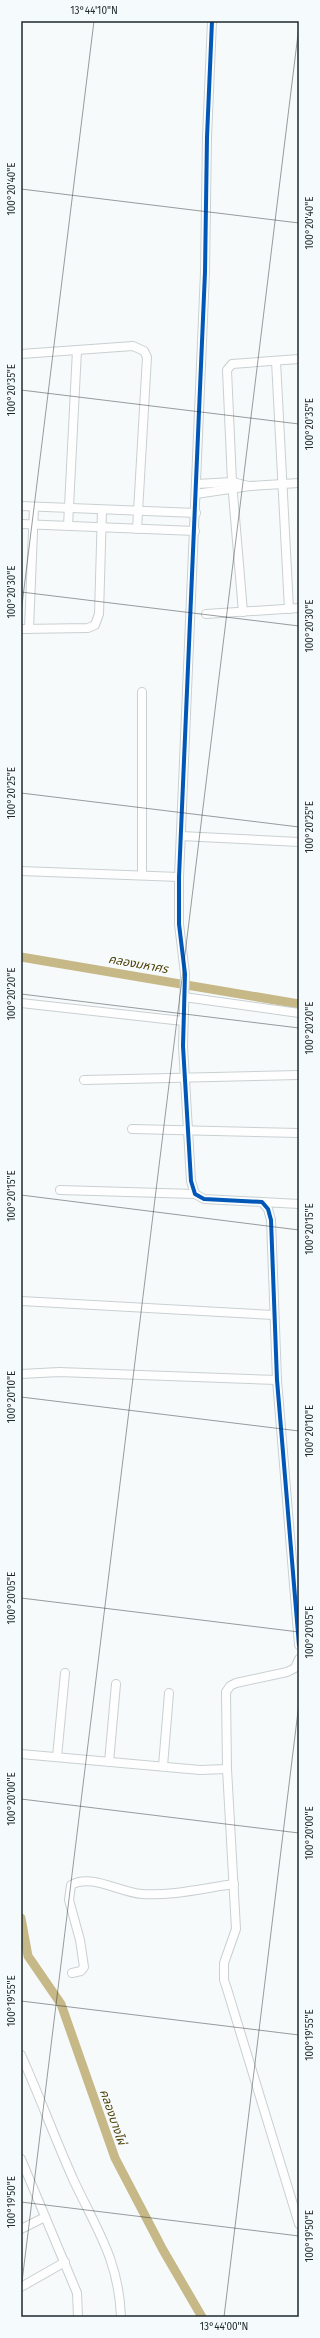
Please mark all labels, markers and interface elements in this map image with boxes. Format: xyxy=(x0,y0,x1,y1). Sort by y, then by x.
text: 13°44'10"N xyxy=(70,5,118,17)
text: 100°20'40"E xyxy=(6,162,18,216)
text: 100°20'40"E xyxy=(304,196,316,250)
text: 100°20'35"E xyxy=(6,364,18,416)
text: 100°20'35"E xyxy=(304,398,316,450)
text: 100°20'30"E xyxy=(6,565,18,619)
text: 100°20'30"E xyxy=(304,599,316,653)
text: 100°20'25"E xyxy=(6,767,18,819)
text: 100°20'25"E xyxy=(304,801,316,853)
water label: คลองมหาศร xyxy=(107,952,170,976)
text: 100°20'20"E xyxy=(6,967,18,1021)
text: 100°20'20"E xyxy=(304,1001,316,1055)
text: 100°20'15"E xyxy=(6,1170,18,1222)
text: 100°20'15"E xyxy=(304,1203,316,1255)
text: 100°20'10"E xyxy=(6,1371,18,1423)
text: 100°20'10"E xyxy=(304,1405,316,1457)
text: 100°20'05"E xyxy=(6,1572,18,1624)
text: 100°20'05"E xyxy=(304,1606,316,1658)
text: 100°20'00"E xyxy=(6,1772,18,1826)
text: 100°20'00"E xyxy=(304,1806,316,1860)
text: 100°19'55"E xyxy=(6,1975,18,2027)
text: 100°19'55"E xyxy=(304,2009,316,2061)
water label: คลองบางไผ่ xyxy=(97,2088,130,2148)
text: 100°19'50"E xyxy=(6,2176,18,2228)
text: 100°19'50"E xyxy=(304,2210,316,2262)
text: 13°44'00"N xyxy=(200,2321,248,2333)

